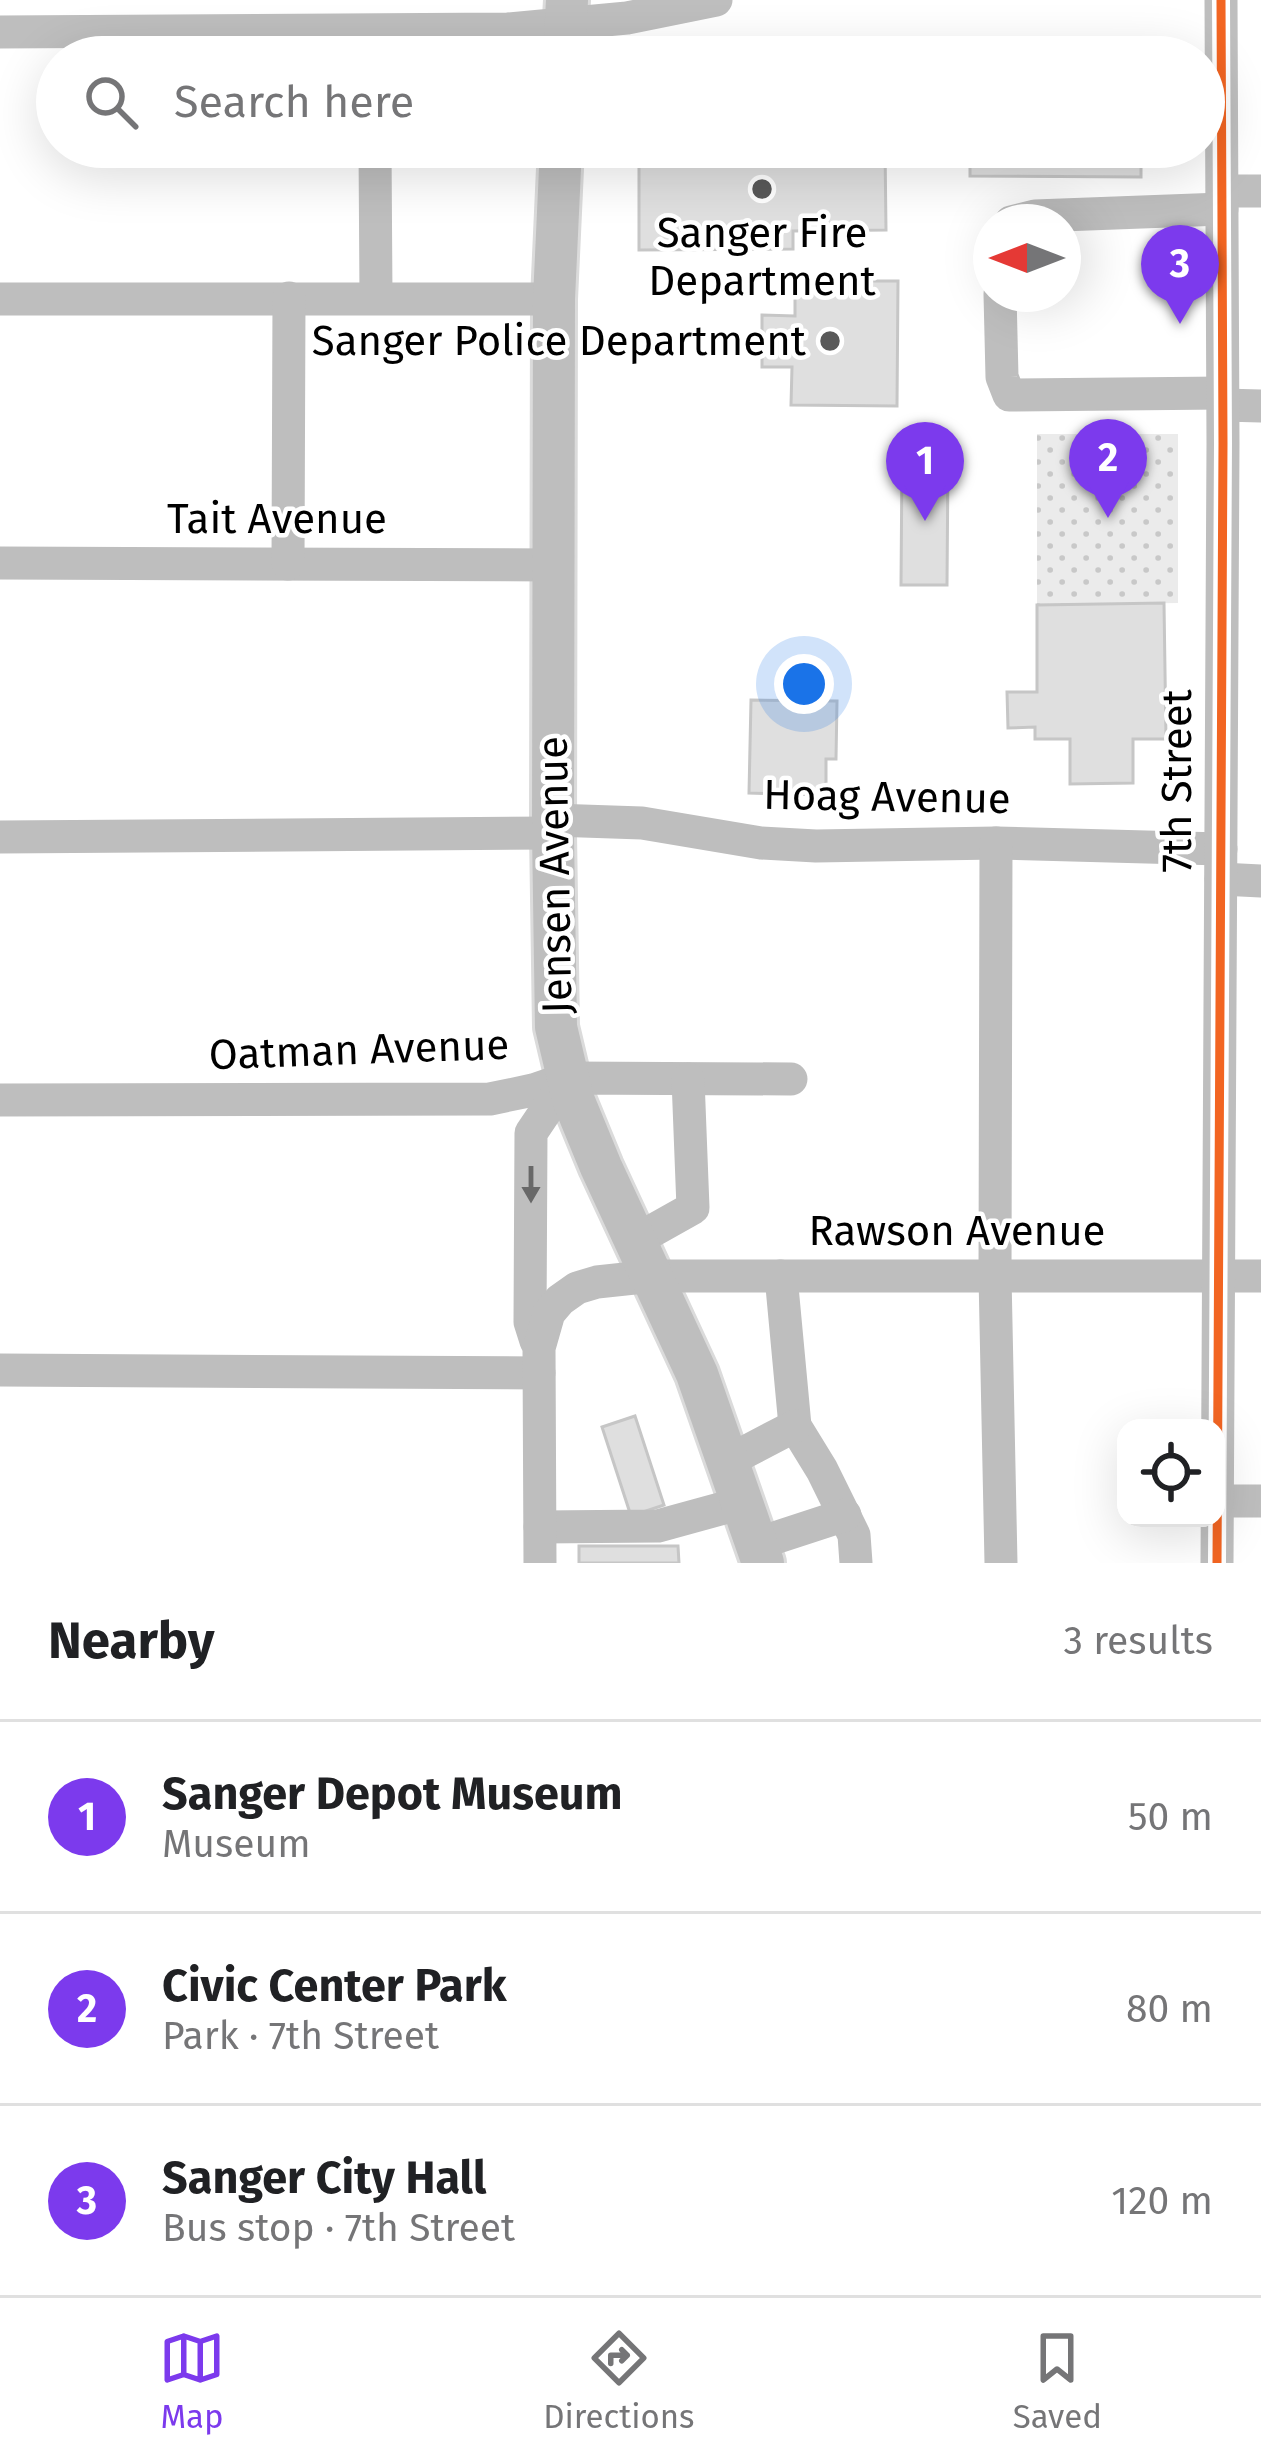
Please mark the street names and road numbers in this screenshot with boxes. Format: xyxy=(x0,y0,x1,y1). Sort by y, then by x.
street label: Tait Avenue xyxy=(167,494,387,544)
street label: 7th Street xyxy=(1152,688,1202,873)
street label: Jensen Avenue xyxy=(528,736,582,1014)
street label: Hoag Avenue xyxy=(763,770,1011,824)
street label: Oatman Avenue xyxy=(208,1020,510,1080)
street label: Rawson Avenue xyxy=(808,1206,1106,1256)

